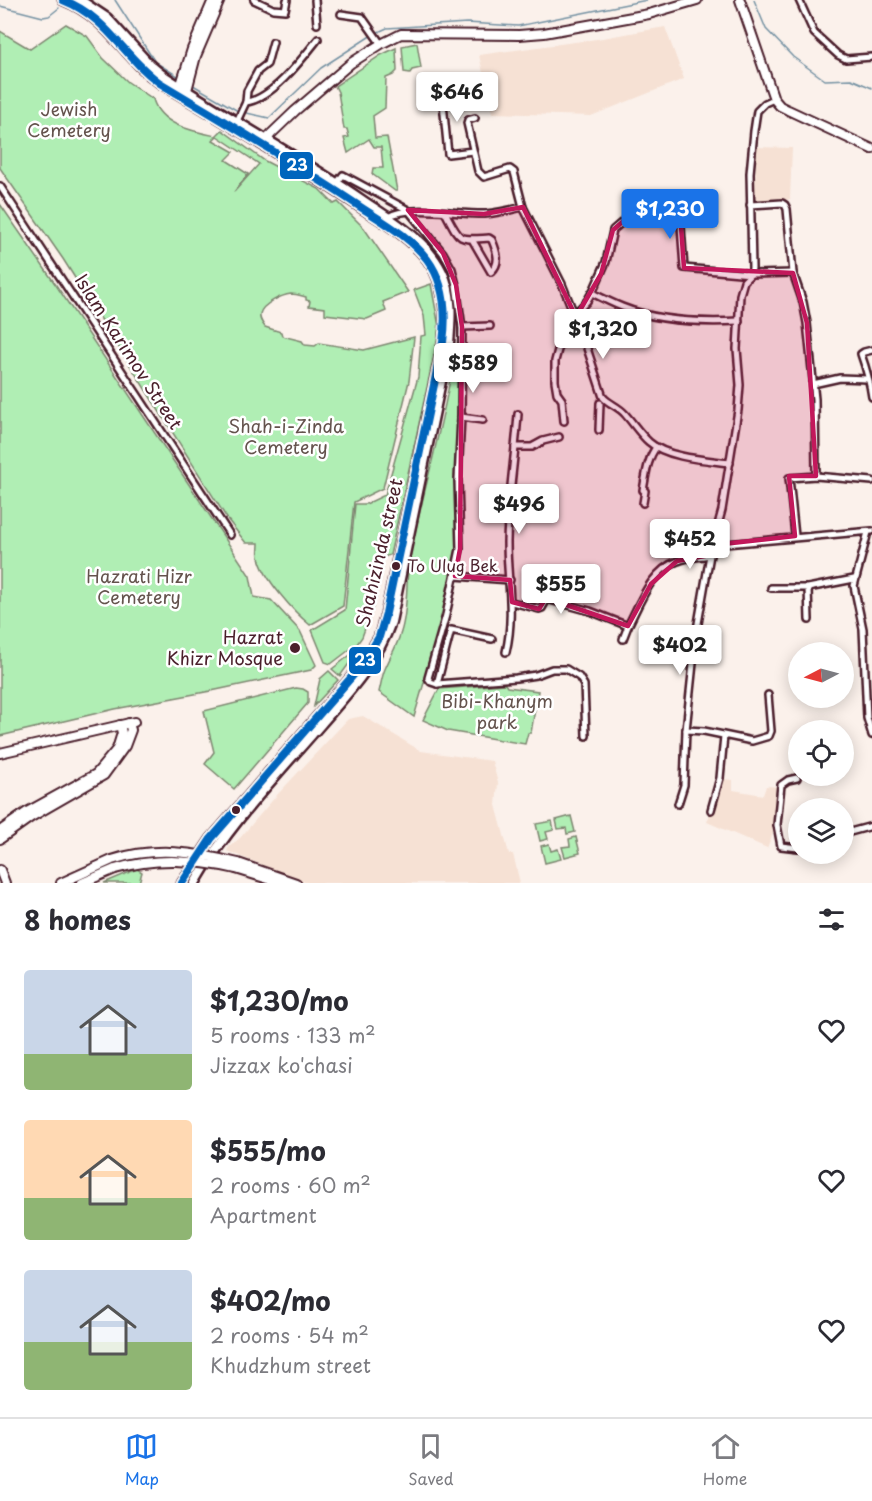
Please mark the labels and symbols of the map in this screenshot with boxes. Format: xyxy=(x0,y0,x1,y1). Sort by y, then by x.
pin: $646 xyxy=(421,72,493,123)
park label: Jewish Cemetery xyxy=(27,95,111,143)
line badge: 23 xyxy=(279,151,314,180)
text: 23 xyxy=(286,152,308,176)
pin: $1,230 xyxy=(621,189,719,240)
street label: Islam Karimov Street xyxy=(69,268,190,434)
pin: $1,320 xyxy=(554,309,652,360)
pin: $589 xyxy=(437,343,509,394)
park label: Shah-i-Zinda Cemetery xyxy=(228,412,344,460)
street label: Shahizinda street xyxy=(348,475,409,630)
pin: $496 xyxy=(483,484,555,535)
pin: $452 xyxy=(654,519,726,570)
place label: To Ulug Bek xyxy=(407,553,498,577)
marker: To Ulug Bek xyxy=(390,560,402,572)
park label: Hazrati Hizr Cemetery xyxy=(86,562,193,610)
pin: $555 xyxy=(525,564,597,615)
place label: Hazrat Khizr Mosque xyxy=(167,623,283,671)
pin: $402 xyxy=(644,625,716,676)
marker: Hazrat Khizr Mosque xyxy=(288,641,302,655)
north arrow xyxy=(788,642,854,708)
line badge: 23 xyxy=(348,646,382,675)
text: 23 xyxy=(354,647,376,671)
park label: Bibi-Khanym park xyxy=(441,687,553,735)
unlabelled marker xyxy=(230,804,242,816)

